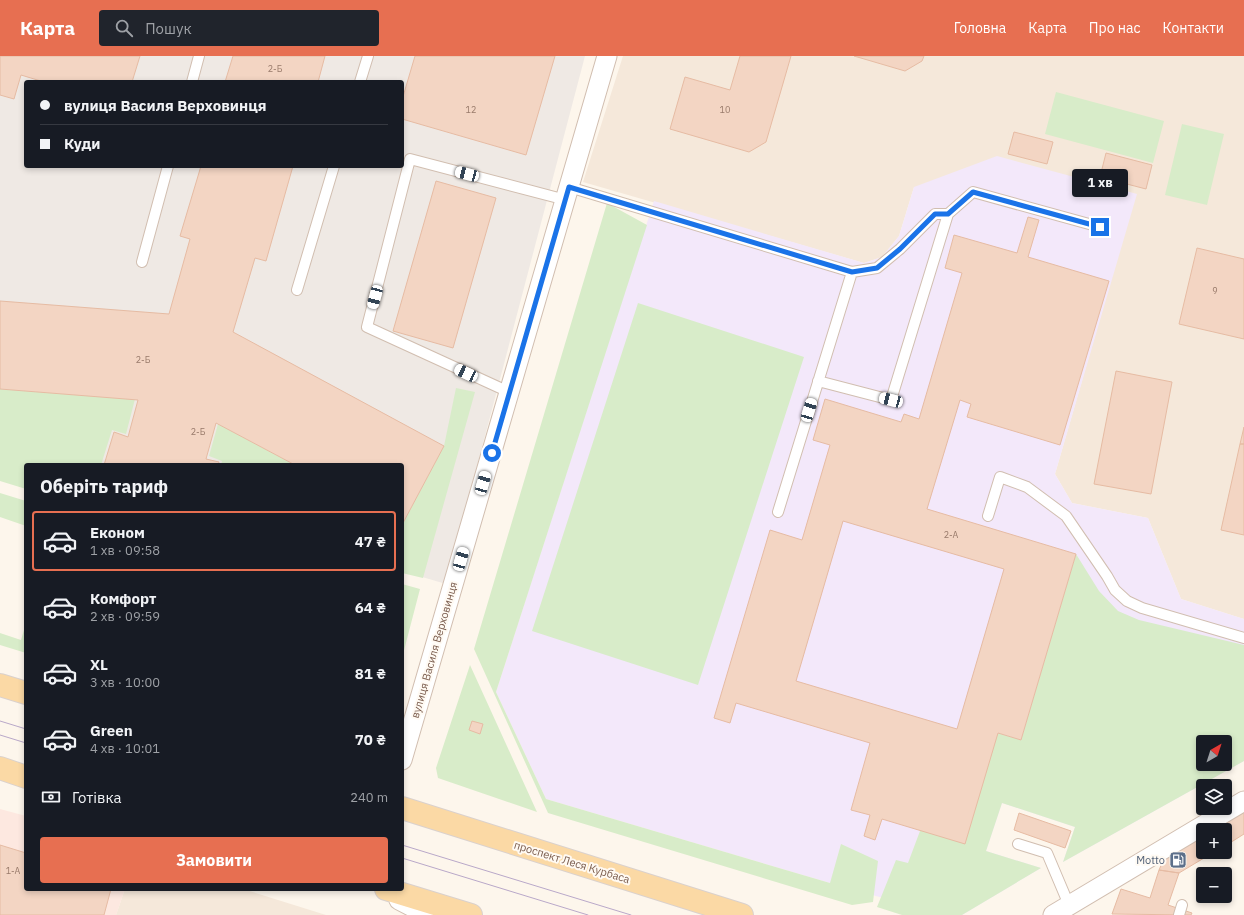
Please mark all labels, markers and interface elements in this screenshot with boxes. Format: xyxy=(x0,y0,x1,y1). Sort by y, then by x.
search box xyxy=(99,10,379,46)
text: Карта xyxy=(20,16,75,40)
icon: search xyxy=(113,17,135,39)
text: Пошук xyxy=(145,19,192,38)
text: Головна xyxy=(954,19,1006,37)
text: Карта xyxy=(1028,19,1067,37)
text: Про нас xyxy=(1089,19,1141,37)
text: Контакти xyxy=(1163,19,1224,37)
house number: 2-Б xyxy=(268,63,283,74)
text: вулиця Василя Верховинця xyxy=(64,96,266,115)
house number: 12 xyxy=(466,104,476,115)
house number: 10 xyxy=(720,104,730,115)
text: Куди xyxy=(64,134,101,153)
car xyxy=(454,165,480,183)
callout: 1 хв xyxy=(1072,169,1128,197)
text: 1 хв xyxy=(1087,174,1113,191)
route end xyxy=(1091,218,1109,236)
car xyxy=(366,284,384,310)
house number: 9 xyxy=(1212,285,1218,296)
house number: 2-Б xyxy=(136,354,151,365)
car xyxy=(453,362,479,384)
car xyxy=(878,391,904,409)
car xyxy=(800,397,818,423)
house number: 2-Б xyxy=(191,426,206,437)
route start xyxy=(483,444,501,462)
car xyxy=(474,470,492,496)
text: Оберіть тариф xyxy=(40,475,168,498)
icon: car xyxy=(42,523,78,559)
text: Економ xyxy=(90,523,145,542)
house number: 2-А xyxy=(944,529,959,540)
text: 47 ₴ xyxy=(355,532,386,551)
text: 1 хв · 09:58 xyxy=(90,542,160,559)
car xyxy=(452,546,470,572)
street label: вулиця Василя Верховинця xyxy=(408,580,460,720)
icon: car xyxy=(42,589,78,625)
text: Комфорт xyxy=(90,589,156,608)
text: 64 ₴ xyxy=(355,598,386,617)
text: 2 хв · 09:59 xyxy=(90,608,160,625)
icon: car xyxy=(42,655,78,691)
text: XL xyxy=(90,655,108,674)
text: 81 ₴ xyxy=(355,664,386,683)
text: 3 хв · 10:00 xyxy=(90,674,160,691)
icon: car xyxy=(42,721,78,757)
text: Green xyxy=(90,721,133,740)
text: 70 ₴ xyxy=(355,730,386,749)
north arrow xyxy=(1196,735,1232,771)
map controls xyxy=(1196,735,1232,903)
text: 4 хв · 10:01 xyxy=(90,740,160,757)
button: layers xyxy=(1196,779,1232,815)
icon: cash xyxy=(40,786,62,808)
text: Готівка xyxy=(72,788,122,807)
text: 240 m xyxy=(350,789,388,806)
button: + xyxy=(1196,823,1232,859)
button: Замовити xyxy=(40,837,388,883)
street label: проспект Леся Курбаса xyxy=(512,838,632,886)
fuel station icon: Motto xyxy=(1168,850,1188,870)
place label: Motto xyxy=(1136,853,1165,867)
house number: 1-А xyxy=(6,865,21,876)
button: − xyxy=(1196,867,1232,903)

